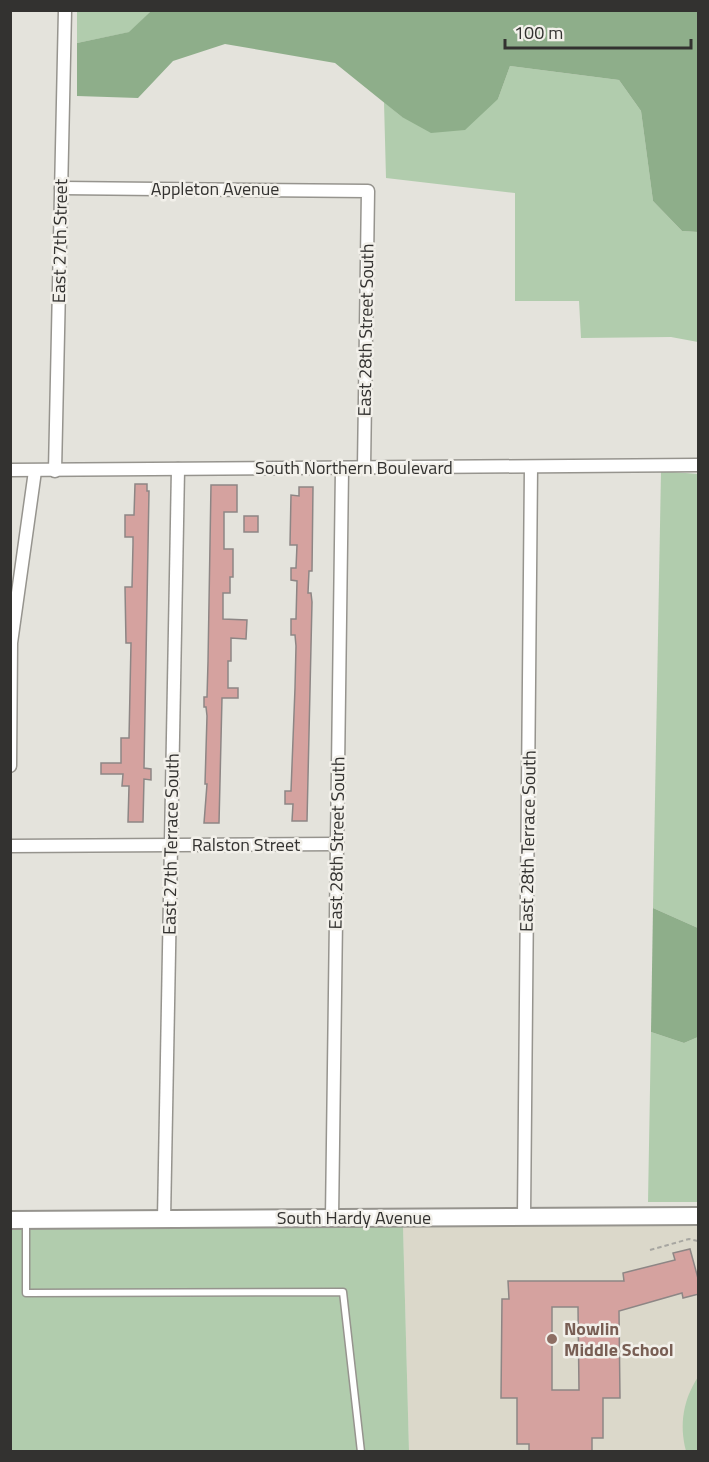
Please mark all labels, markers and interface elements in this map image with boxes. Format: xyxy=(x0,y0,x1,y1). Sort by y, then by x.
scale bar xyxy=(505,12,691,50)
text: 100 m xyxy=(514,19,563,46)
street label: Appleton Avenue xyxy=(151,175,279,202)
street label: East 27th Street xyxy=(45,178,74,303)
street label: East 28th Street South xyxy=(350,243,381,417)
street label: South Northern Boulevard xyxy=(255,454,453,481)
street label: East 28th Terrace South xyxy=(512,750,543,932)
street label: East 27th Terrace South xyxy=(155,753,186,935)
street label: East 28th Street South xyxy=(321,756,352,930)
street label: Ralston Street xyxy=(192,831,301,858)
street label: South Hardy Avenue xyxy=(277,1204,431,1231)
place label: Nowlin Middle School xyxy=(564,1315,674,1363)
marker: Nowlin Middle School xyxy=(545,1332,559,1346)

